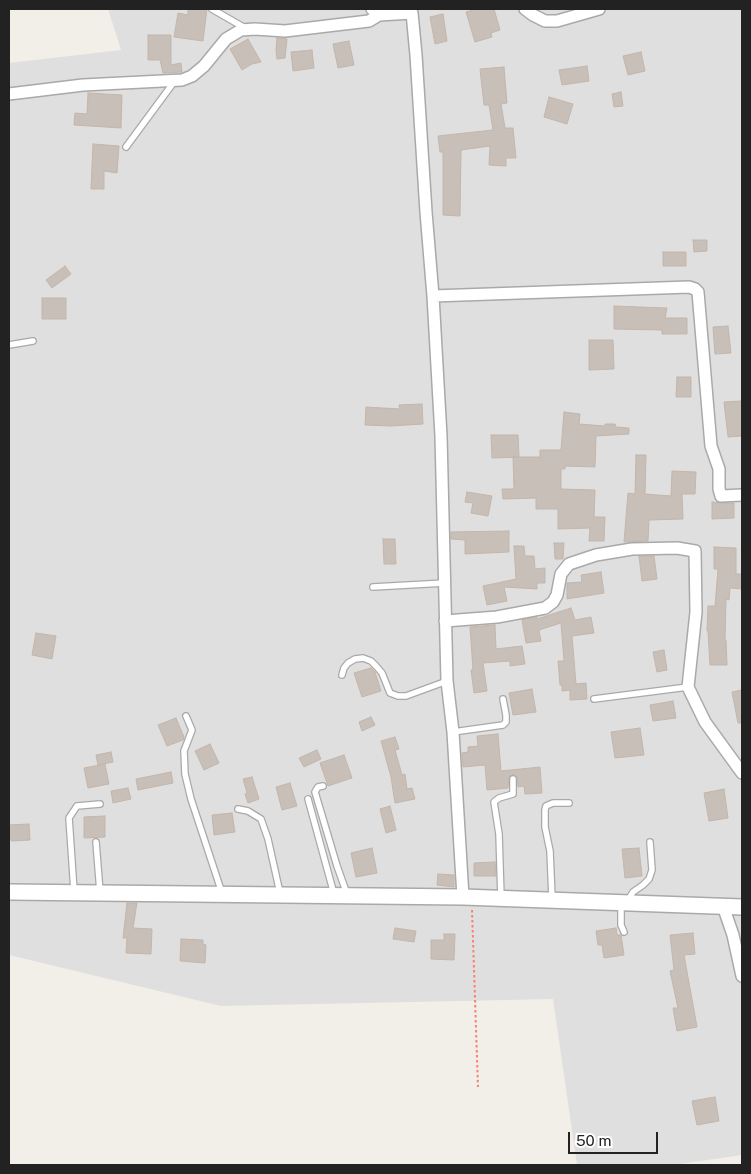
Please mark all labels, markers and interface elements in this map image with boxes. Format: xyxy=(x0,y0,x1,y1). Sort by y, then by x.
scale bar xyxy=(571,1122,661,1154)
text: 50 m xyxy=(576,1132,611,1149)

